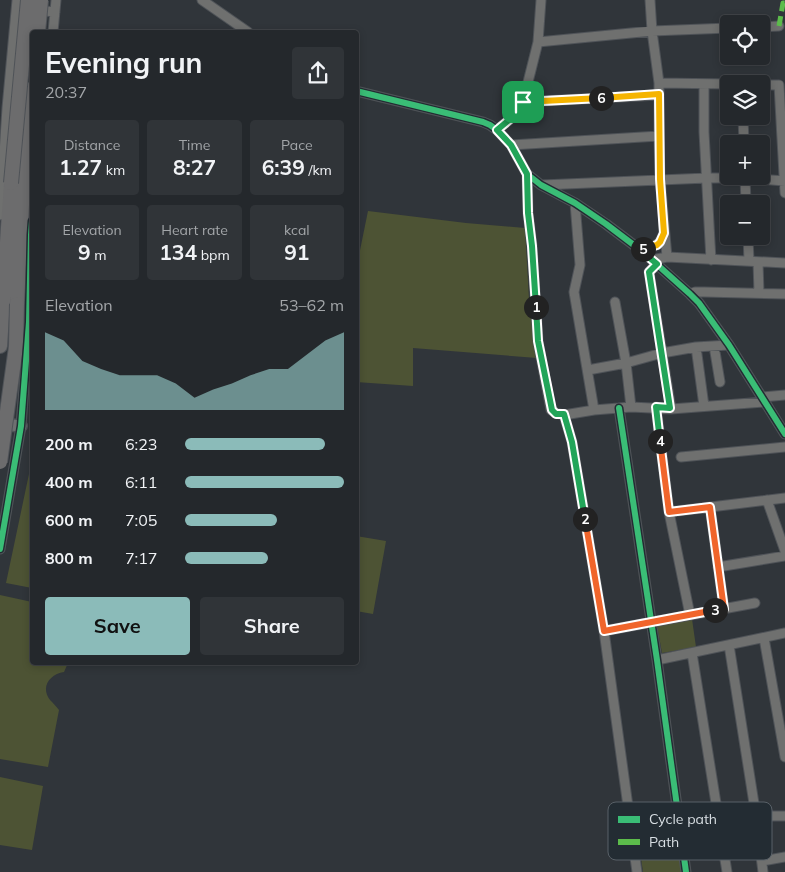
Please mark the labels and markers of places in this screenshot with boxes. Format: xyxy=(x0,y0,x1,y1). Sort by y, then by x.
pin xyxy=(502,81,544,123)
pin: 6 xyxy=(588,86,614,110)
pin: 5 xyxy=(630,236,656,262)
pin: 1 xyxy=(524,294,548,320)
pin: 4 xyxy=(648,428,672,454)
pin: 2 xyxy=(572,506,598,532)
pin: 3 xyxy=(702,598,728,622)

